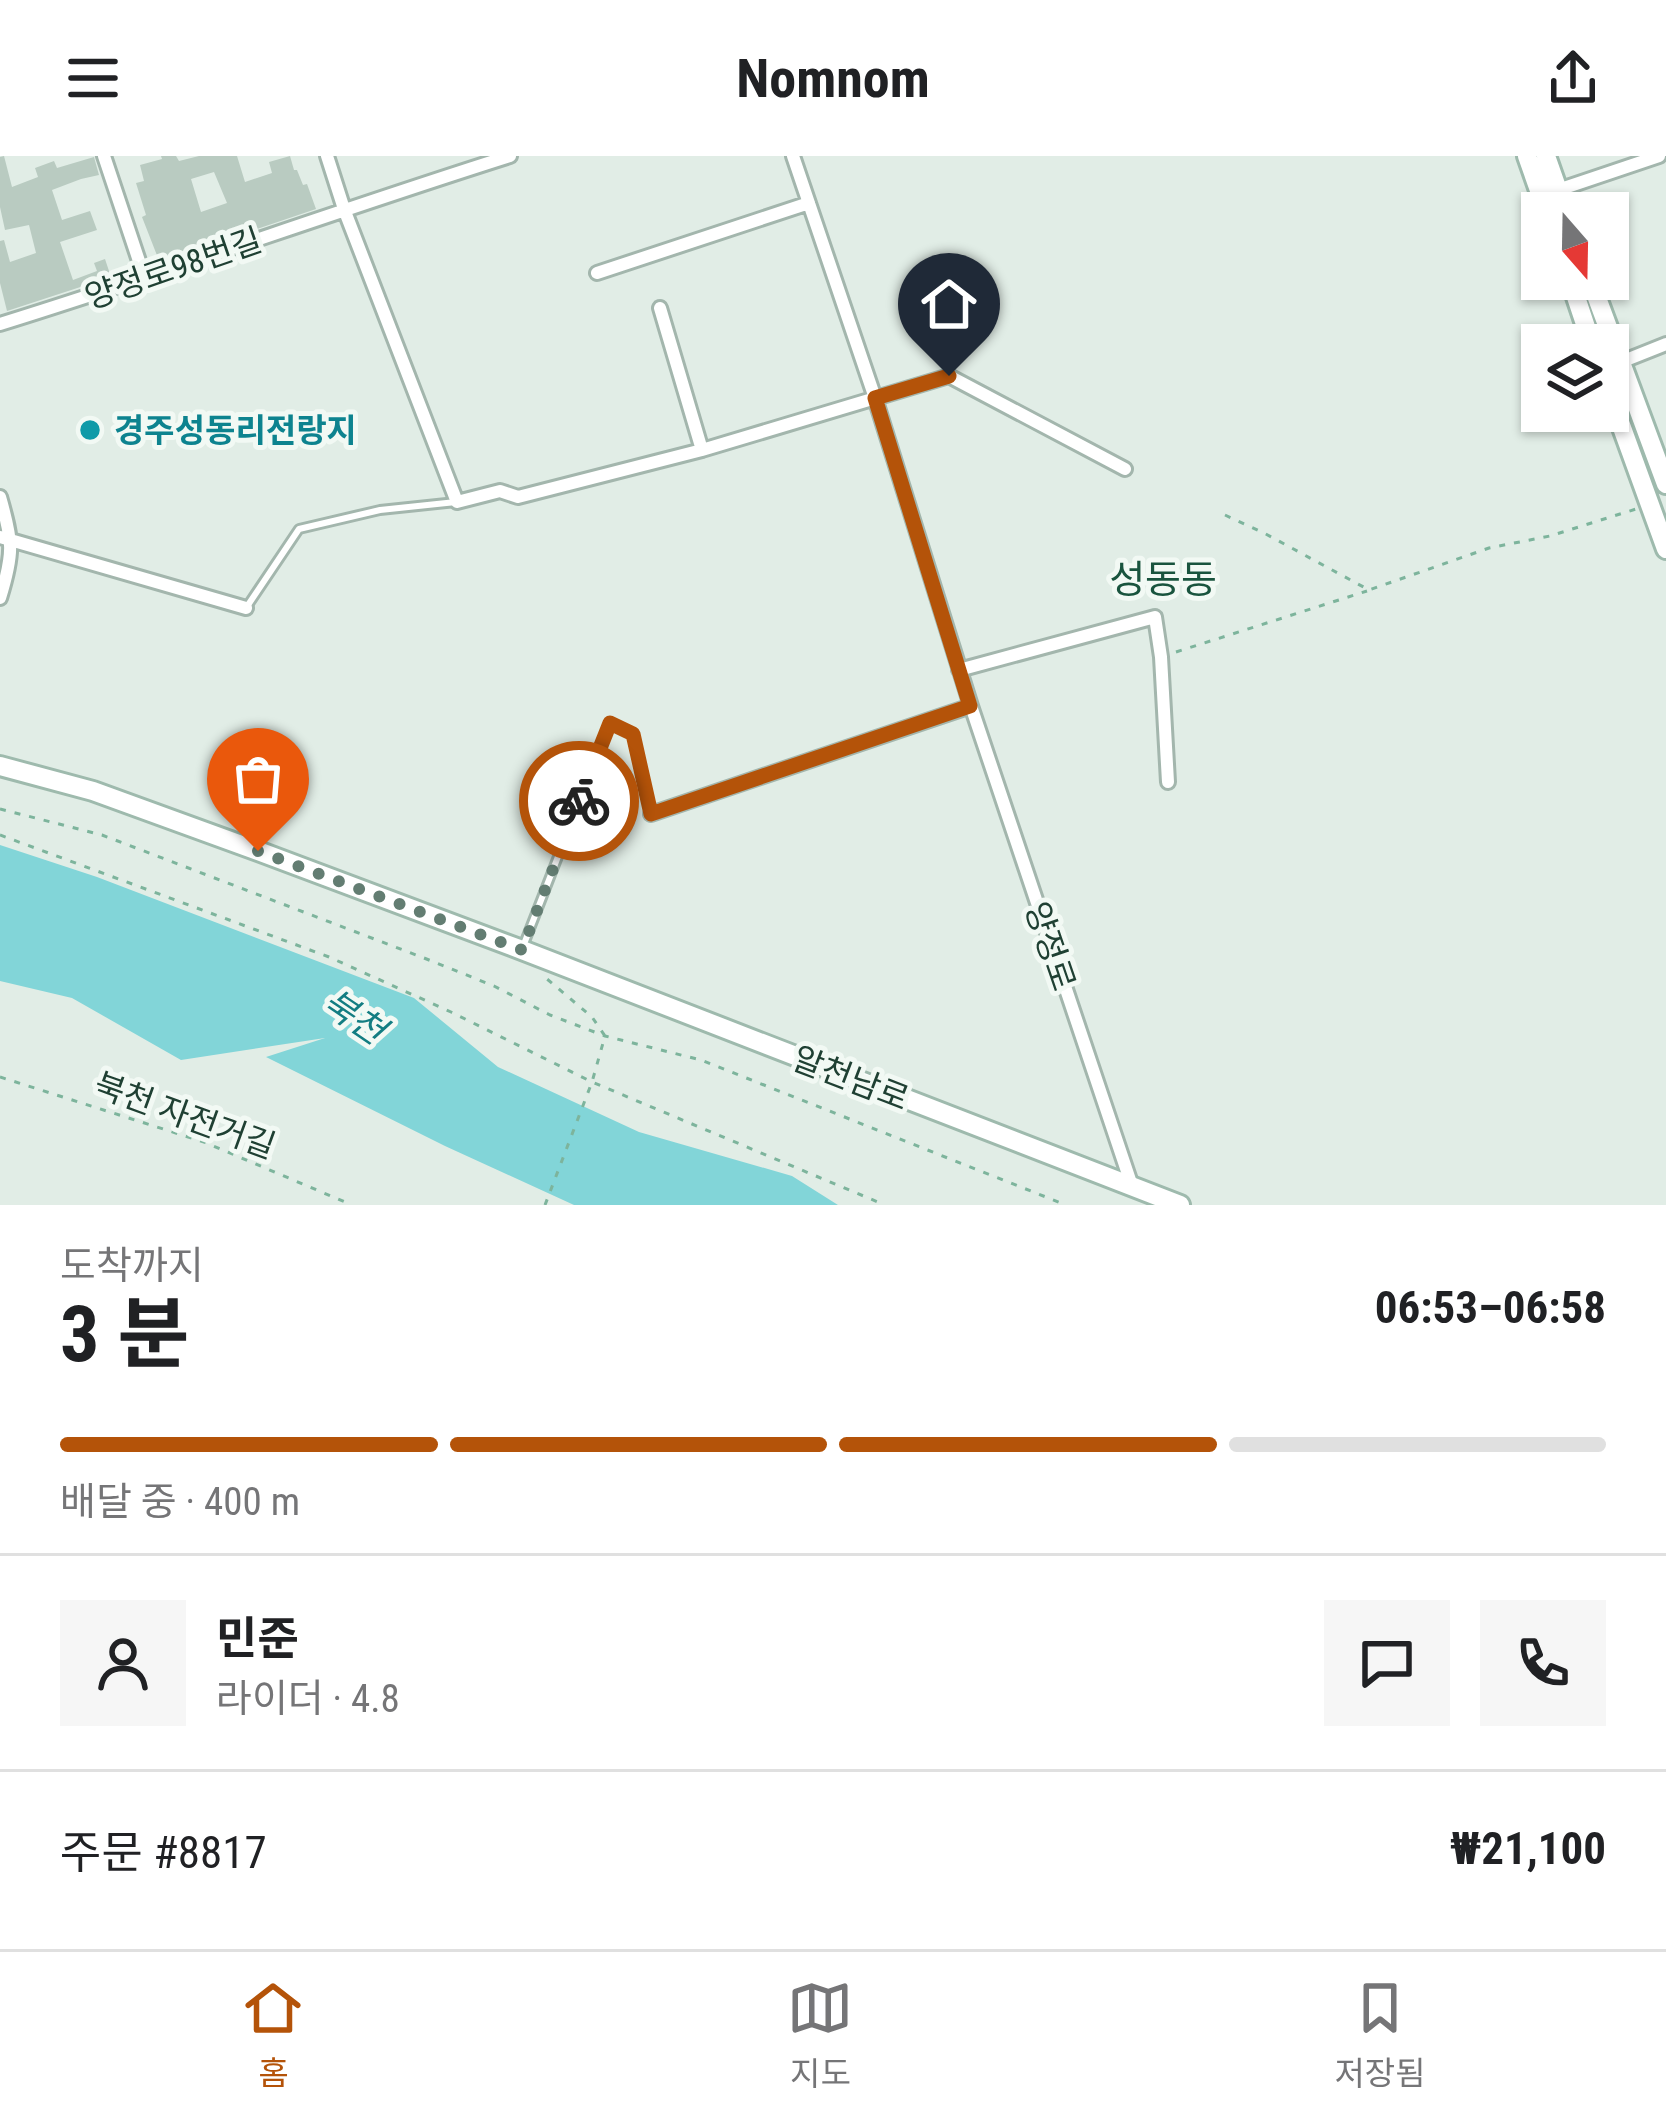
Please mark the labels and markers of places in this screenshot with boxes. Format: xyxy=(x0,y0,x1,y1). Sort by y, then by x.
pin xyxy=(898,253,1000,376)
place label: 경주성동리전랑지 xyxy=(114,411,357,450)
marker: 경주성동리전랑지 xyxy=(77,417,103,443)
pin xyxy=(207,728,309,851)

